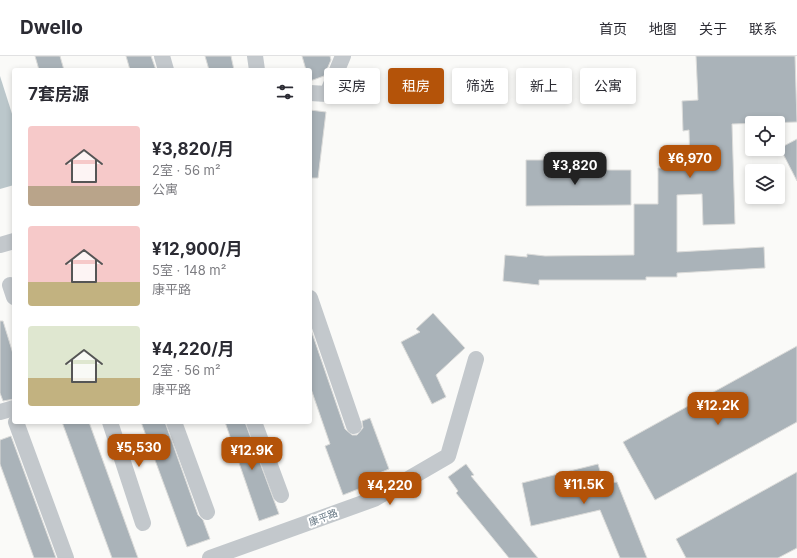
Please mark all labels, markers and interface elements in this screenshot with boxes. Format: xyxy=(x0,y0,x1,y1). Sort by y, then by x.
text: Dwello xyxy=(20,16,83,39)
text: 首页 xyxy=(599,20,627,37)
text: 地图 xyxy=(649,20,677,37)
text: 关于 xyxy=(699,20,727,37)
text: 联系 xyxy=(749,20,777,37)
chip: 买房 xyxy=(324,68,380,104)
chip: 租房 xyxy=(388,68,444,104)
chip: 筛选 xyxy=(452,68,508,104)
chip: 新上 xyxy=(516,68,572,104)
chip: 公寓 xyxy=(580,68,636,104)
icon: filters xyxy=(274,81,296,103)
text: 7套房源 xyxy=(28,84,89,104)
map controls xyxy=(745,116,785,204)
button: locate xyxy=(745,116,785,156)
text: ¥3,820/月 xyxy=(152,139,234,159)
icon: home xyxy=(60,142,108,190)
pin: ¥6,970 xyxy=(657,145,723,179)
text: ¥6,970 xyxy=(668,150,712,166)
pin: ¥3,820 xyxy=(542,152,608,186)
text: ¥3,820 xyxy=(553,157,597,173)
text: 2室 · 56 m² xyxy=(152,162,221,178)
button: layers xyxy=(745,164,785,204)
text: 公寓 xyxy=(152,181,178,197)
text: ¥12,900/月 xyxy=(152,239,243,259)
icon: home xyxy=(60,242,108,290)
text: 5室 · 148 m² xyxy=(152,262,226,278)
text: 康平路 xyxy=(152,281,191,297)
text: ¥4,220/月 xyxy=(152,339,235,359)
icon: home xyxy=(60,342,108,390)
text: 2室 · 56 m² xyxy=(152,362,221,378)
text: 康平路 xyxy=(152,381,191,397)
pin: ¥12.2K xyxy=(685,392,751,426)
text: ¥12.2K xyxy=(696,397,740,413)
pin: ¥5,530 xyxy=(106,434,172,468)
pin: ¥12.9K xyxy=(219,437,285,471)
text: ¥5,530 xyxy=(116,439,162,455)
text: ¥12.9K xyxy=(230,442,274,458)
pin: ¥11.5K xyxy=(551,471,617,505)
pin: ¥4,220 xyxy=(357,472,423,506)
text: ¥11.5K xyxy=(564,476,604,492)
text: ¥4,220 xyxy=(367,477,413,493)
street label: 康平路 xyxy=(307,506,339,528)

